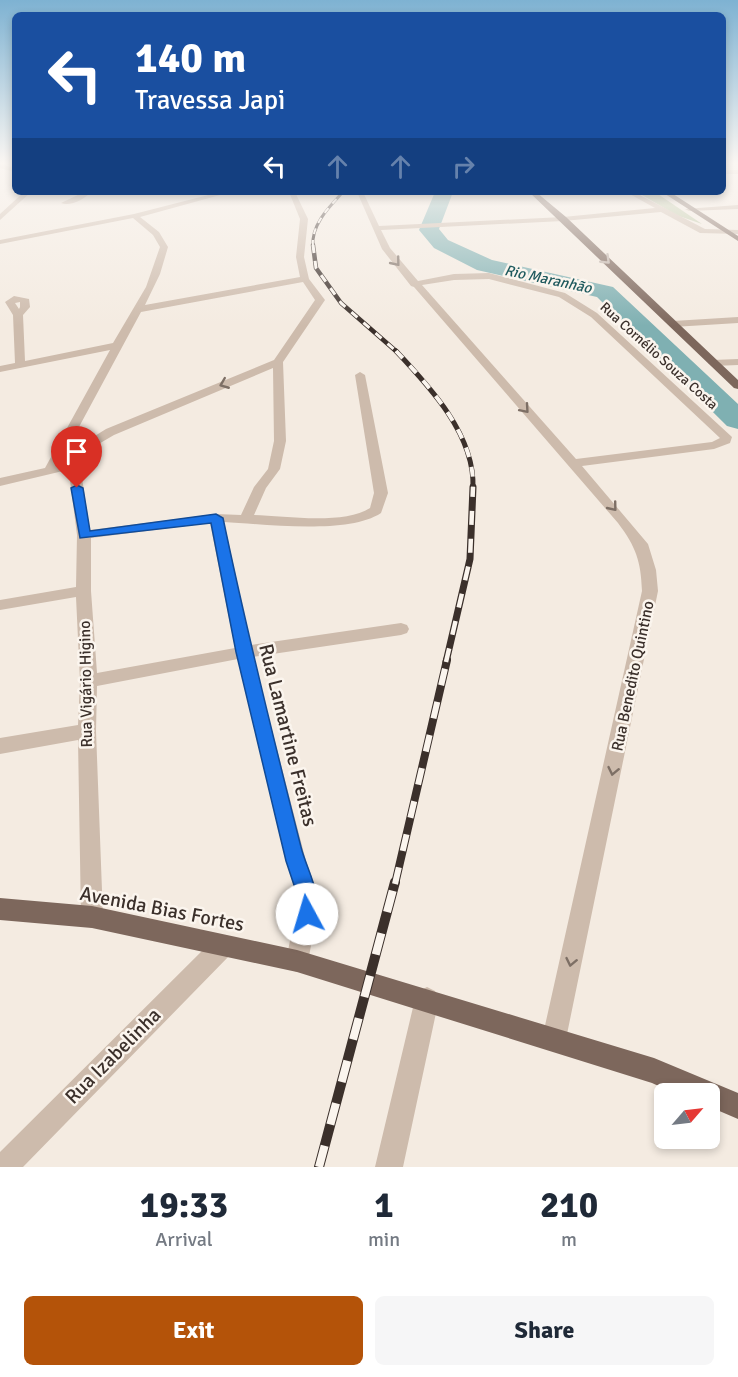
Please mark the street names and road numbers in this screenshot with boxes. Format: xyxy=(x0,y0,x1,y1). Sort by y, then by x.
street label: Rua Cornélio Souza Costa xyxy=(597,299,721,413)
street label: Rua Benedito Quintino xyxy=(607,599,659,753)
street label: Rua Vigário Higino xyxy=(75,620,97,748)
street label: Rua Lamartine Freitas xyxy=(253,641,323,829)
street label: Avenida Bias Fortes xyxy=(78,881,246,937)
street label: Rua Izabelinha xyxy=(60,1003,166,1109)

